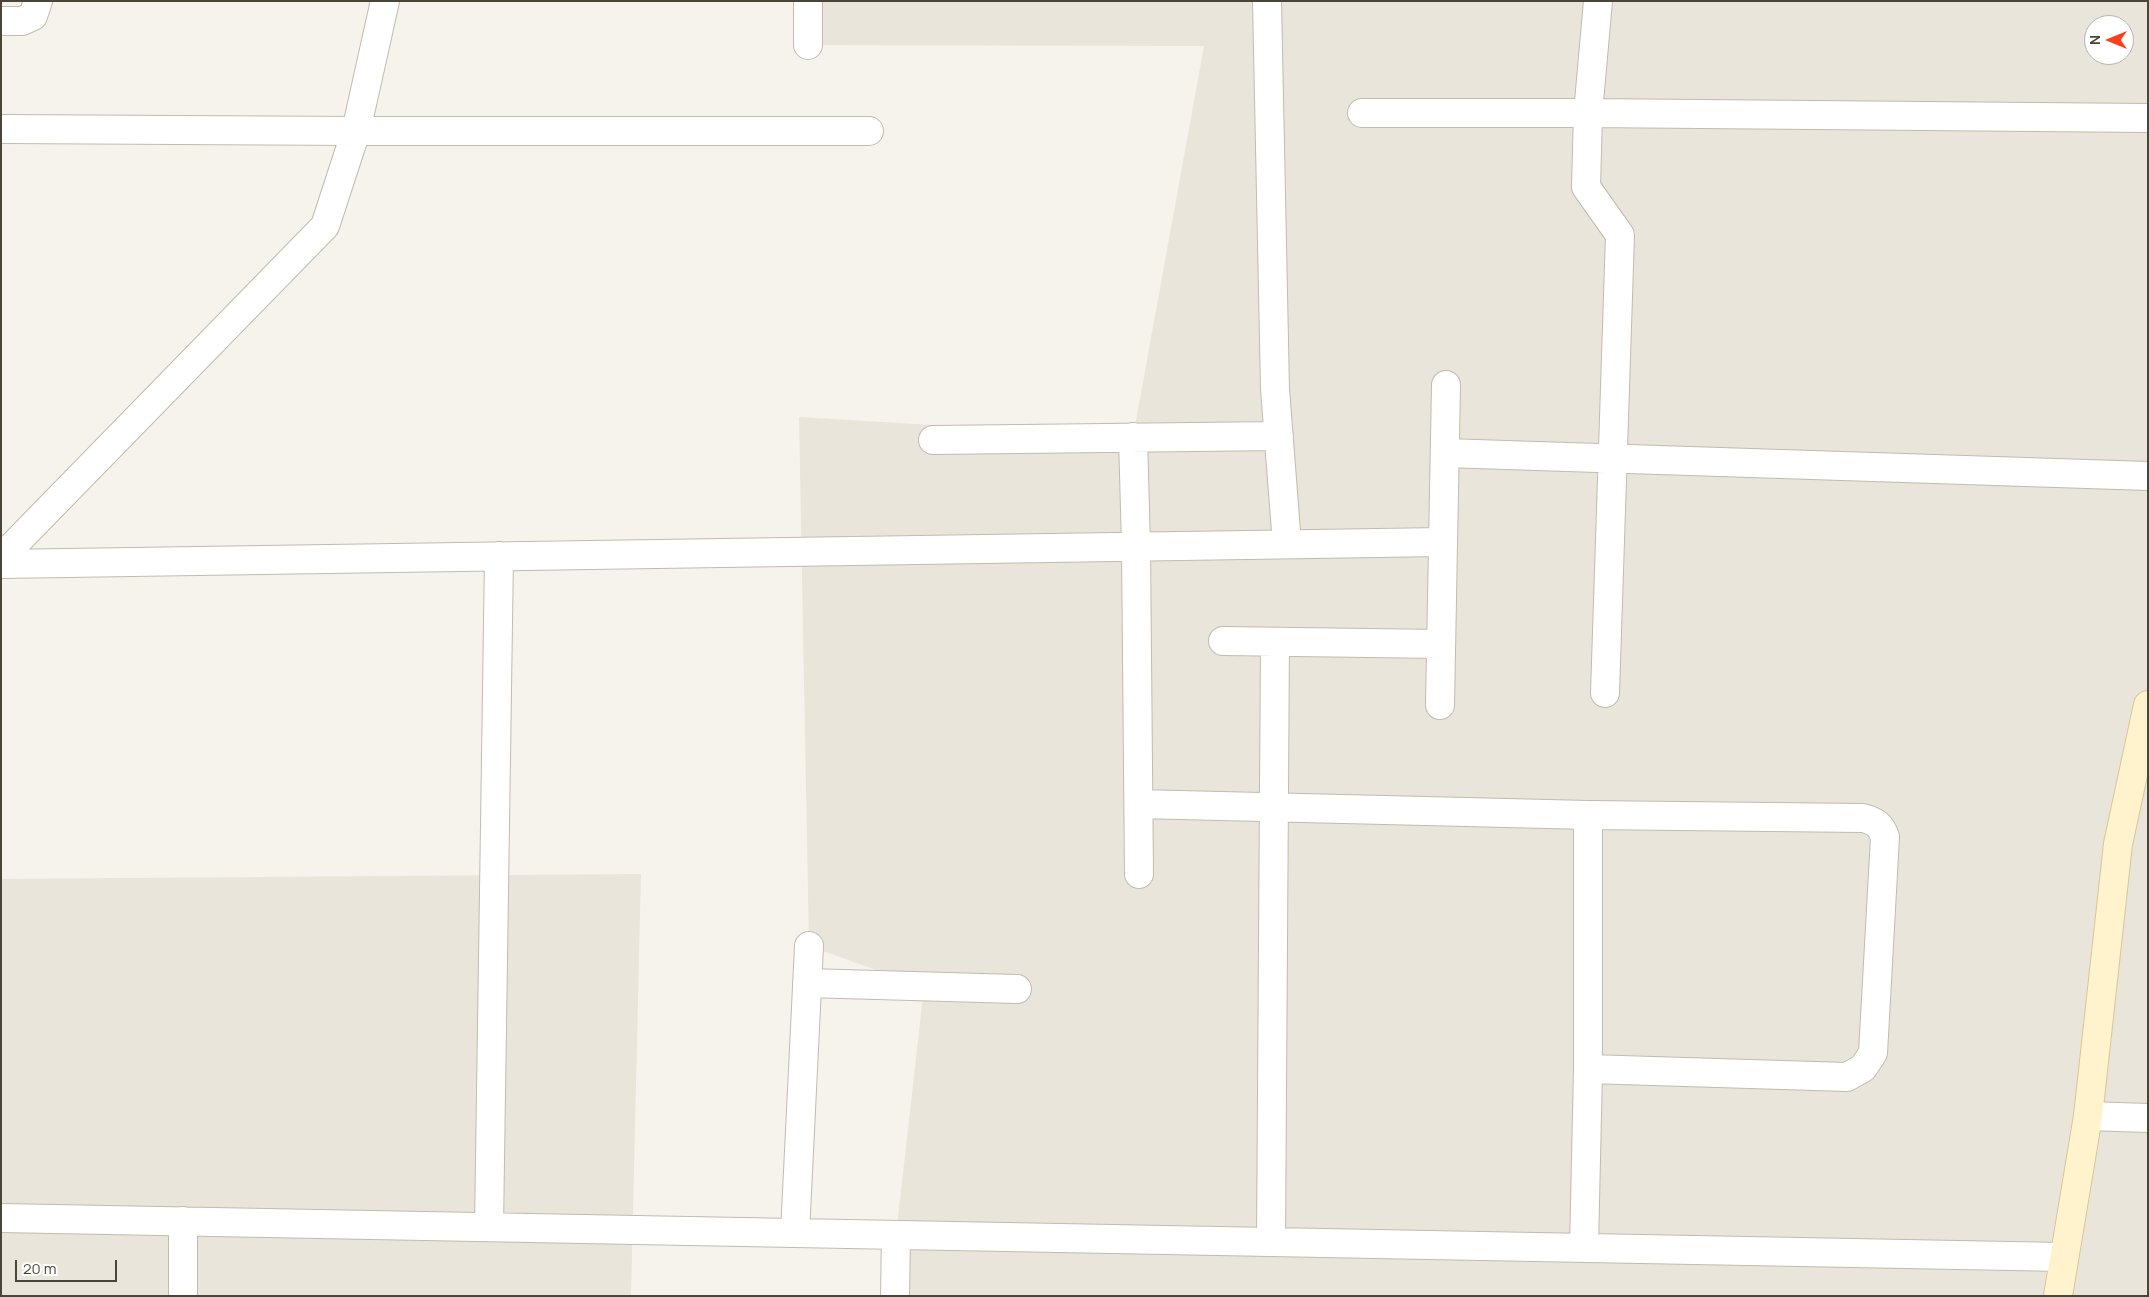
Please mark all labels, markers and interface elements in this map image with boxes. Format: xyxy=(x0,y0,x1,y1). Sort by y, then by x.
north arrow xyxy=(2084,15,2134,65)
text: N xyxy=(2085,35,2104,45)
scale bar xyxy=(18,1250,120,1282)
text: 20 m xyxy=(23,1258,56,1279)

